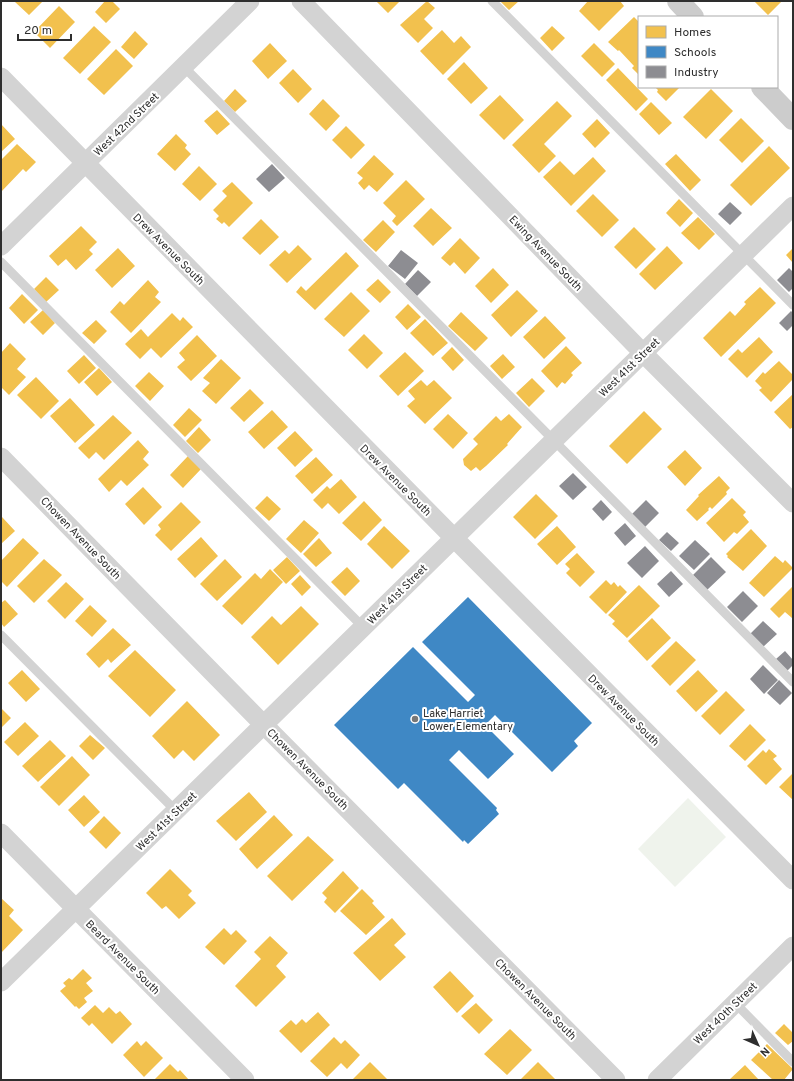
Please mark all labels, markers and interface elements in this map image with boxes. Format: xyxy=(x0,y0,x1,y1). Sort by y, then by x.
scale bar xyxy=(18,16,71,42)
legend xyxy=(638,16,778,88)
text: 20 m xyxy=(24,23,52,39)
text: Homes xyxy=(674,25,711,41)
text: Schools xyxy=(674,45,716,61)
text: Industry xyxy=(674,65,719,81)
street label: West 42nd Street xyxy=(91,90,162,159)
street label: Drew Avenue South xyxy=(130,211,207,288)
street label: Ewing Avenue South xyxy=(505,213,585,295)
street label: West 41st Street xyxy=(596,335,663,400)
street label: Drew Avenue South xyxy=(357,442,434,519)
street label: Chowen Avenue South xyxy=(37,494,123,583)
street label: West 41st Street xyxy=(365,562,431,628)
street label: Drew Avenue South xyxy=(585,672,662,749)
place label: Lake Harriet Lower Elementary xyxy=(423,707,513,734)
marker: Lake Harriet Lower Elementary xyxy=(410,714,420,724)
street label: Chowen Avenue South xyxy=(264,726,351,813)
street label: West 41st Street xyxy=(133,789,200,854)
street label: Beard Avenue South xyxy=(82,918,162,998)
street label: Chowen Avenue South xyxy=(492,956,579,1043)
street label: West 40th Street xyxy=(691,980,761,1048)
north arrow xyxy=(738,1025,778,1065)
text: N xyxy=(757,1044,772,1059)

